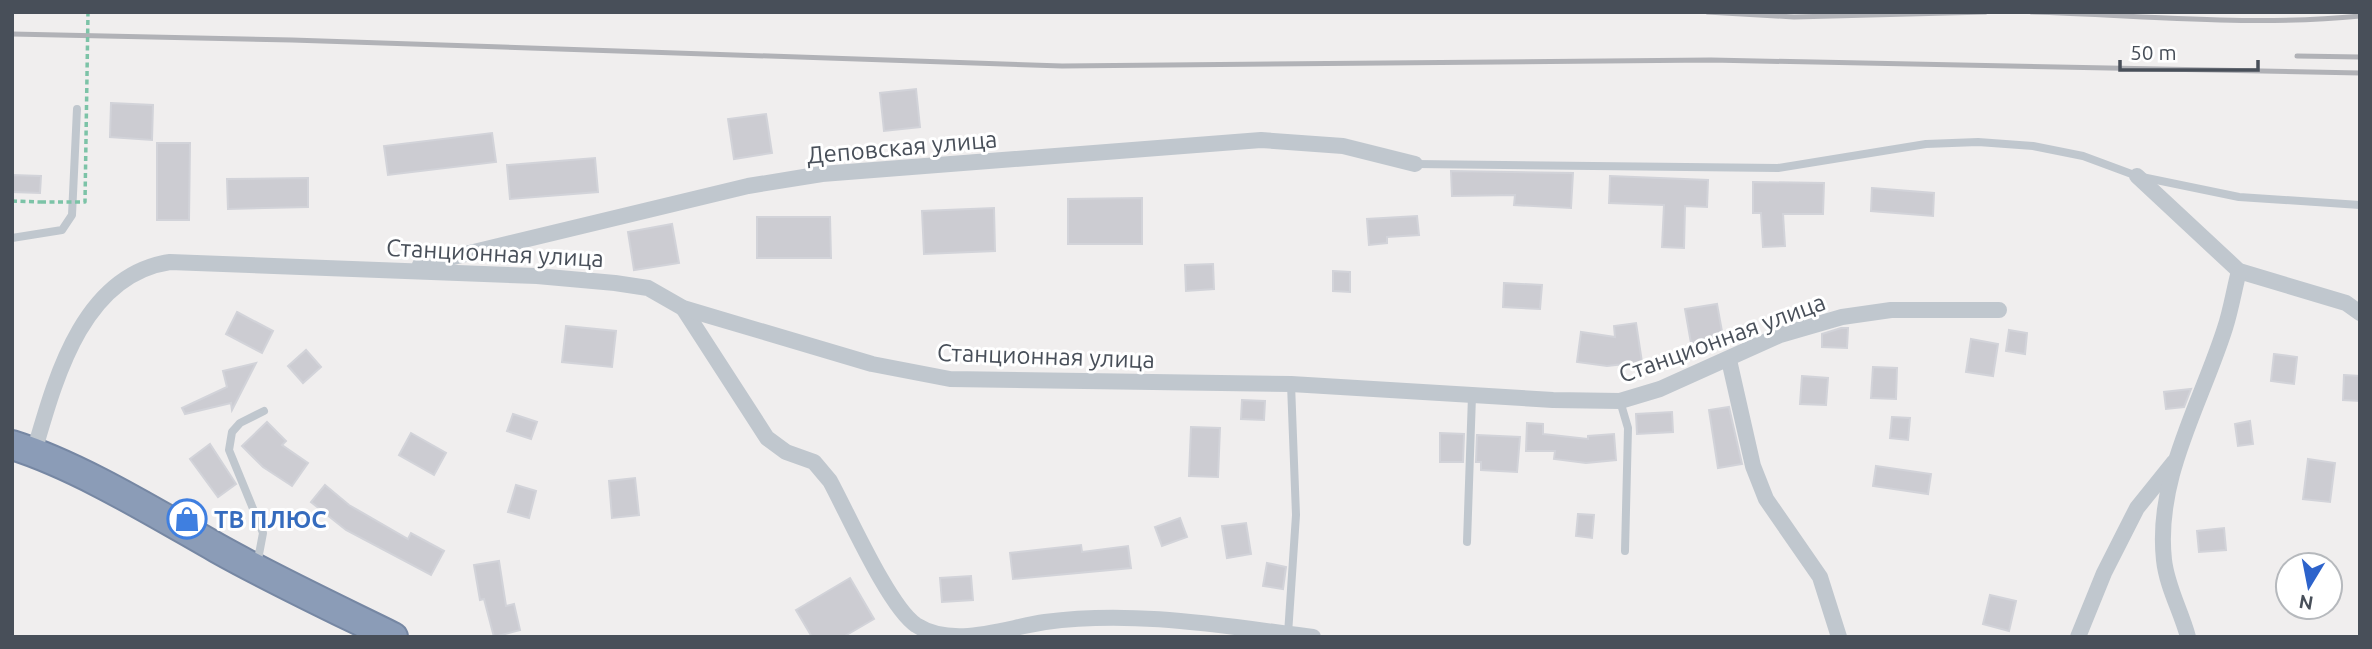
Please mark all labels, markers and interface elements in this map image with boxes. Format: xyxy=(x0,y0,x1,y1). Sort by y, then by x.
scale bar xyxy=(2120,28,2258,72)
text: 50 m xyxy=(2130,40,2177,64)
street label: Деповская улица xyxy=(806,125,998,169)
street label: Станционная улица xyxy=(385,234,605,272)
street label: Станционная улица xyxy=(1615,288,1829,388)
street label: Станционная улица xyxy=(937,339,1155,373)
shop icon: ТВ ПЛЮС xyxy=(166,498,208,540)
place label: ТВ ПЛЮС xyxy=(214,506,327,533)
north arrow xyxy=(2274,551,2344,621)
text: N xyxy=(2297,591,2315,615)

